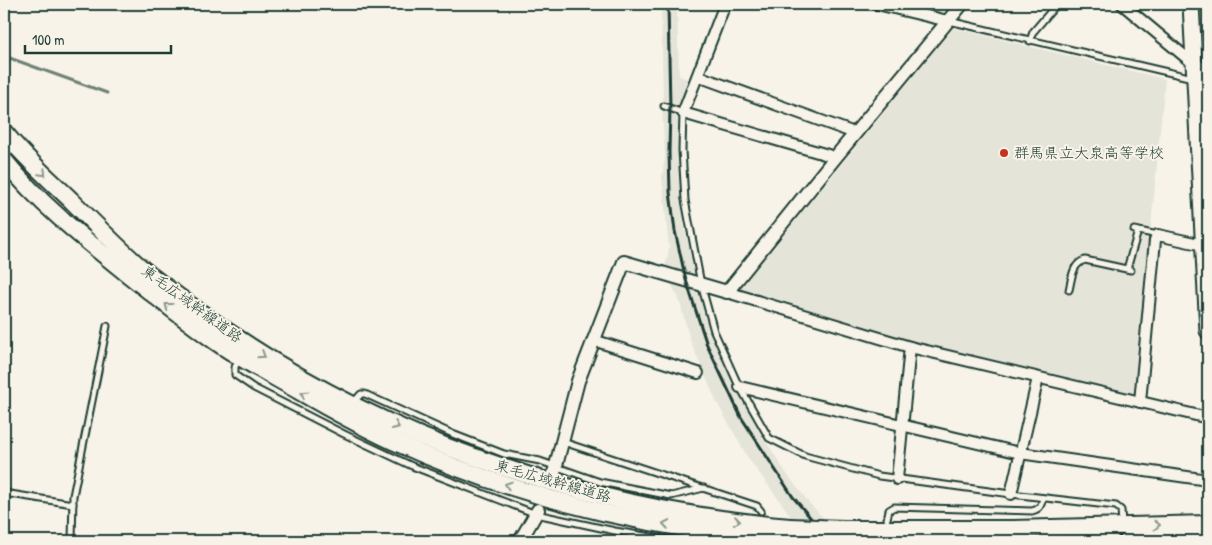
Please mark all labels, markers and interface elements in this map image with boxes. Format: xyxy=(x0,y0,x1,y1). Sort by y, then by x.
scale bar xyxy=(25,22,171,54)
text: 100 m xyxy=(32,29,65,50)
place label: 群馬県立大泉高等学校 xyxy=(1014,142,1164,163)
marker: 群馬県立大泉高等学校 xyxy=(998,147,1010,159)
one-way arrow xyxy=(37,167,46,176)
street label: 東毛広域幹線道路 xyxy=(138,260,247,347)
one-way arrow xyxy=(164,303,174,312)
one-way arrow xyxy=(256,348,265,358)
one-way arrow xyxy=(300,391,309,401)
one-way arrow xyxy=(391,419,400,430)
street label: 東毛広域幹線道路 xyxy=(493,454,614,507)
one-way arrow xyxy=(505,481,513,491)
one-way arrow xyxy=(733,515,741,525)
one-way arrow xyxy=(661,520,670,530)
one-way arrow xyxy=(1154,520,1161,530)

